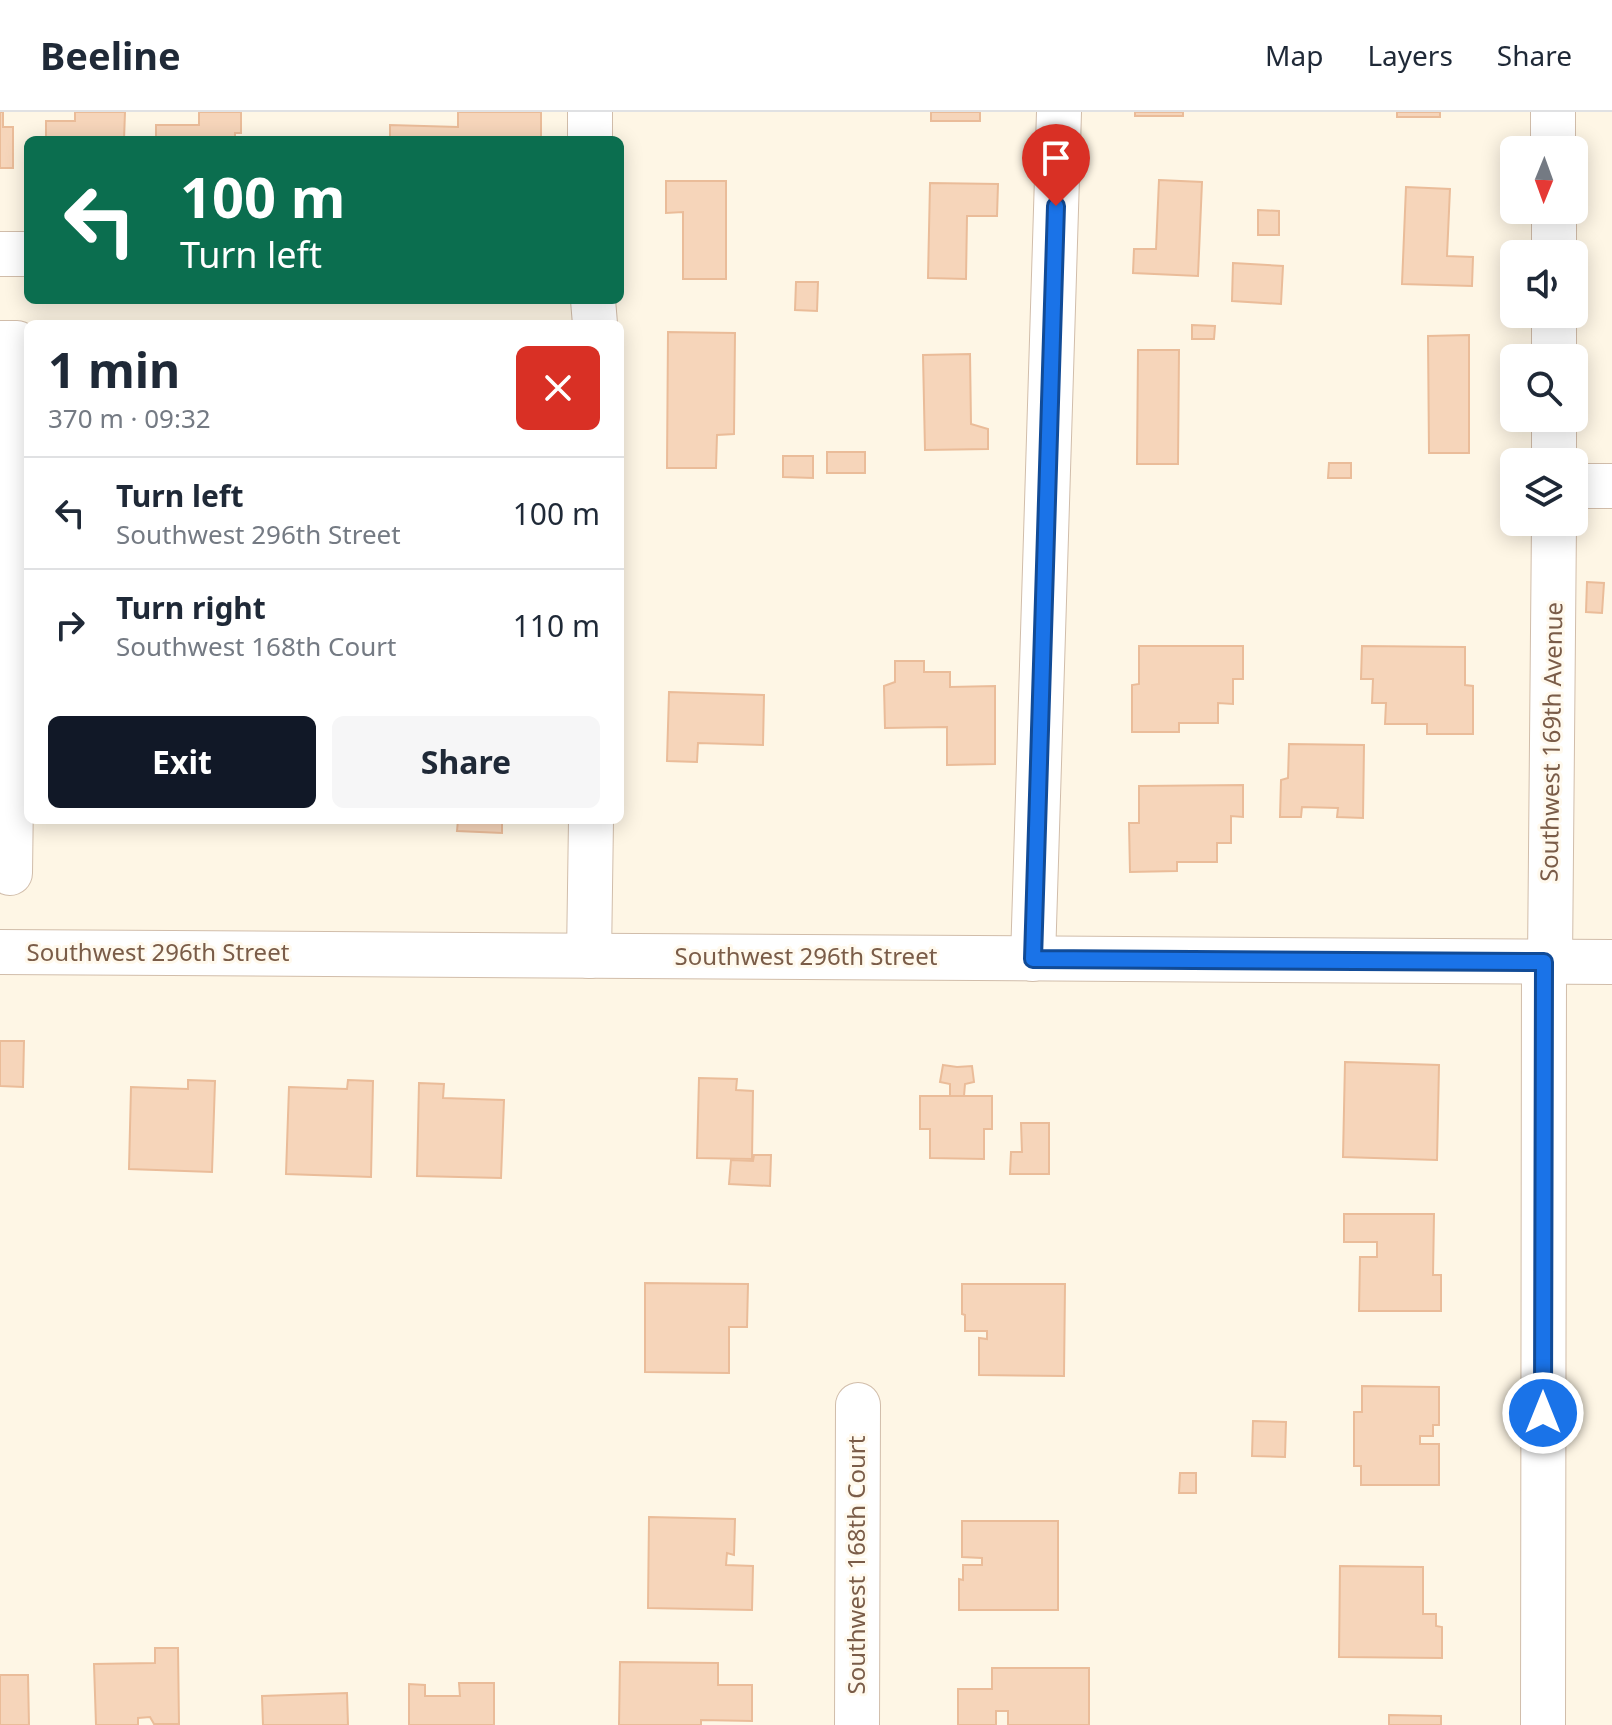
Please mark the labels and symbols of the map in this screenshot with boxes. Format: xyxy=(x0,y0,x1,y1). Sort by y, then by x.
pin xyxy=(1022,124,1090,206)
north arrow xyxy=(1500,136,1588,224)
street label: Southwest 169th Avenue xyxy=(1532,602,1569,882)
street label: Southwest 296th Street xyxy=(27,935,290,968)
street label: Southwest 296th Street xyxy=(675,939,938,972)
position arrow xyxy=(1501,1371,1585,1455)
street label: Southwest 168th Court xyxy=(839,1435,872,1694)

